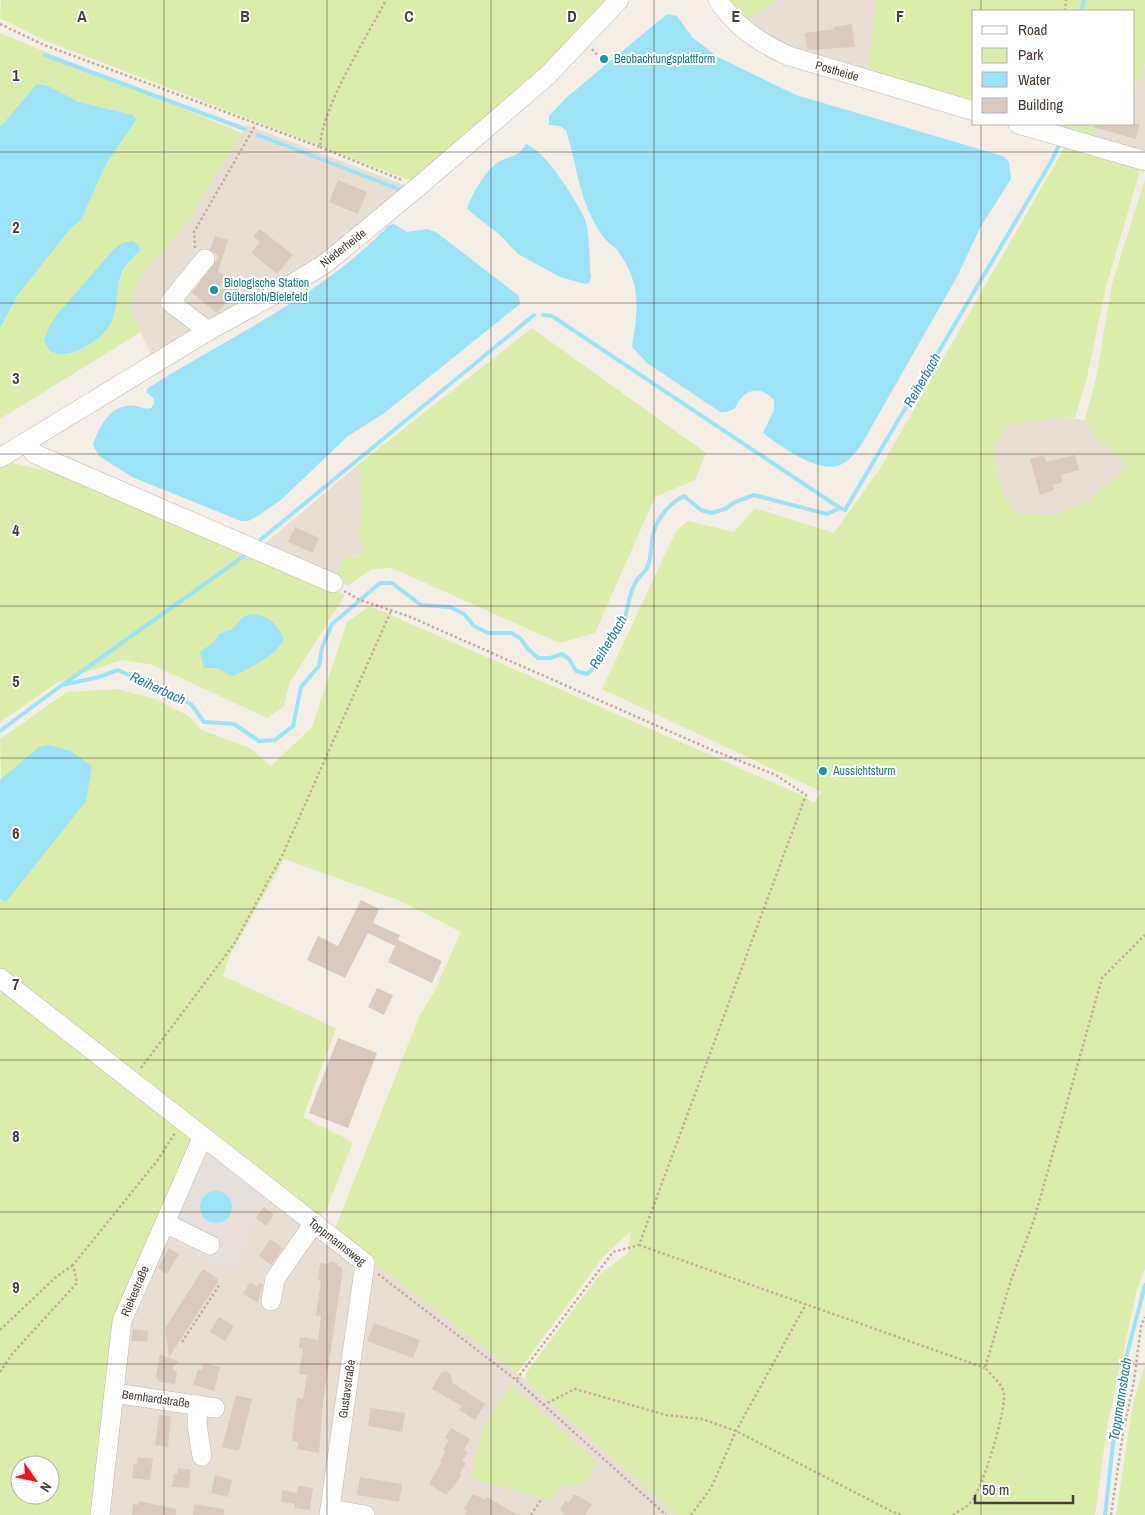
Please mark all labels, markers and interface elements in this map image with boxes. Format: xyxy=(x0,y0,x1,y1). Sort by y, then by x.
text: A xyxy=(77,5,87,27)
text: B xyxy=(240,5,250,27)
text: C xyxy=(404,5,414,27)
text: D xyxy=(567,5,577,27)
text: E xyxy=(732,5,741,27)
text: F xyxy=(896,5,904,27)
legend xyxy=(972,10,1135,125)
text: Road xyxy=(1018,19,1047,40)
text: Park xyxy=(1018,44,1044,65)
place label: Beobachtungsplattform xyxy=(614,51,715,67)
marker: Beobachtungsplattform xyxy=(598,53,610,65)
street label: Postheide xyxy=(813,57,861,85)
text: 1 xyxy=(12,64,20,86)
text: Water xyxy=(1018,69,1050,90)
text: Building xyxy=(1018,94,1063,115)
text: 2 xyxy=(12,216,20,238)
street label: Niederheide xyxy=(317,225,369,271)
place label: Biologische Station Gütersloh/Bielefeld xyxy=(224,275,309,305)
marker: Biologische Station Gütersloh/Bielefeld xyxy=(208,284,220,296)
water label: Reiherbach xyxy=(899,350,945,410)
text: 3 xyxy=(12,367,20,389)
text: 4 xyxy=(12,519,20,541)
water label: Reiherbach xyxy=(585,612,631,672)
water label: Reiherbach xyxy=(127,667,189,709)
text: 5 xyxy=(12,670,20,692)
place label: Aussichtsturm xyxy=(832,763,895,779)
marker: Aussichtsturm xyxy=(817,765,829,777)
text: 6 xyxy=(12,822,20,844)
text: 7 xyxy=(12,973,20,995)
text: 8 xyxy=(12,1125,20,1147)
street label: Toppmannsweg xyxy=(305,1214,369,1270)
street label: Riekestraße xyxy=(117,1263,153,1319)
text: 9 xyxy=(12,1276,20,1298)
water label: Toppmannsbach xyxy=(1105,1356,1135,1442)
street label: Gustavstraße xyxy=(335,1359,359,1419)
street label: Bernhardstraße xyxy=(121,1386,191,1412)
north arrow xyxy=(10,1455,60,1505)
scale bar xyxy=(975,1472,1072,1504)
text: N xyxy=(36,1479,56,1495)
text: 50 m xyxy=(982,1479,1009,1500)

